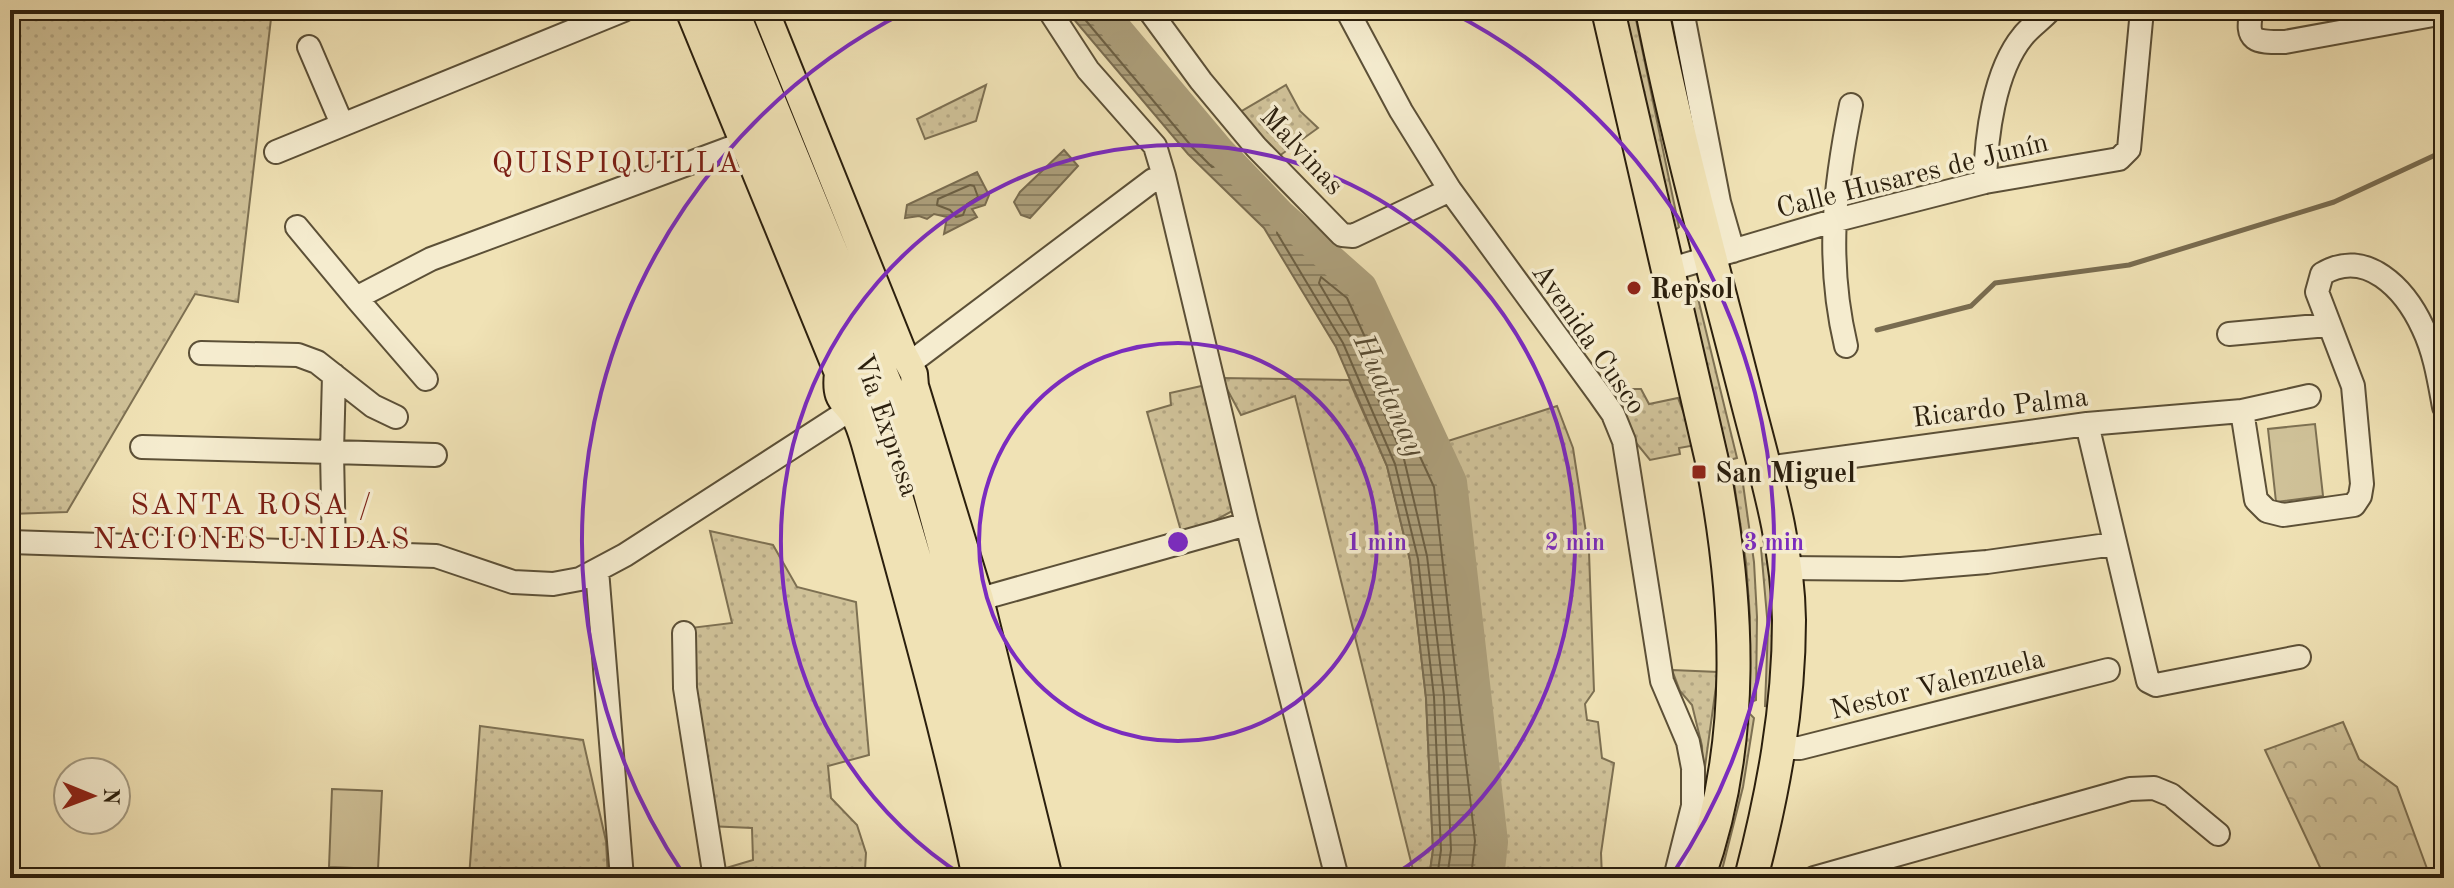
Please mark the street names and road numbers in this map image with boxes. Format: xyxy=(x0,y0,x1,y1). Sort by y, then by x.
street label: Malvinas xyxy=(1254,103,1348,201)
street label: Calle Husares de Junín xyxy=(1774,130,2051,224)
street label: Avenida Cusco xyxy=(1525,259,1650,420)
street label: Vía Expresa xyxy=(848,351,923,501)
street label: Ricardo Palma xyxy=(1911,384,2090,434)
street label: Nestor Valenzuela xyxy=(1828,646,2048,726)

